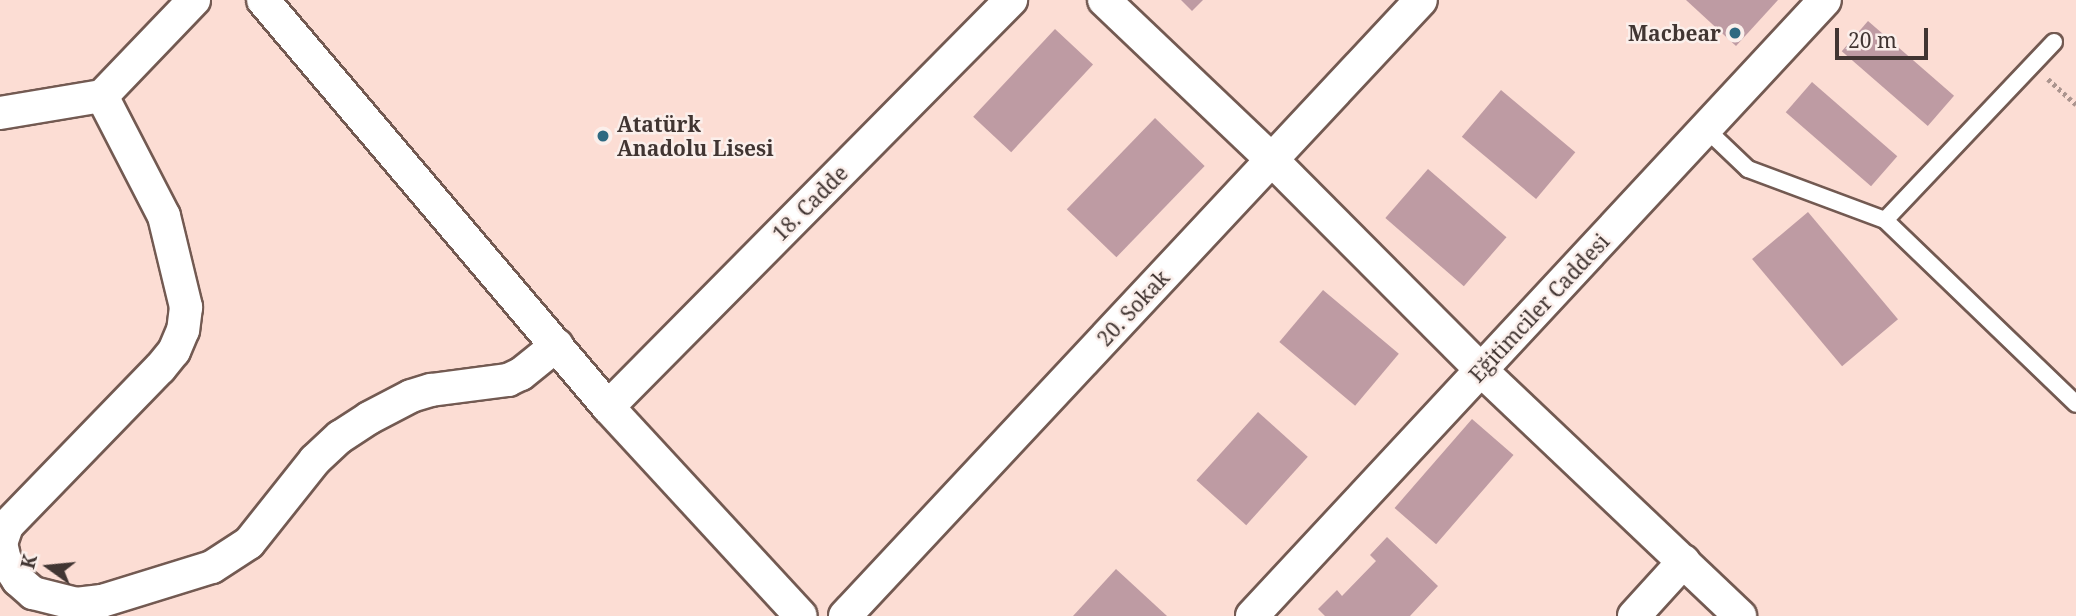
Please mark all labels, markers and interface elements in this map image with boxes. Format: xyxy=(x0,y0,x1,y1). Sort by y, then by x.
scale bar xyxy=(1838,14,1931,58)
place label: Macbear xyxy=(1628,20,1721,46)
marker: Macbear xyxy=(1727,25,1743,41)
text: 20 m xyxy=(1848,26,1897,54)
place label: Atatürk Anadolu Lisesi xyxy=(617,111,774,161)
marker: Atatürk Anadolu Lisesi xyxy=(595,128,611,144)
street label: 18. Cadde xyxy=(767,160,853,246)
street label: Eğitimciler Caddesi xyxy=(1464,229,1614,387)
street label: 20. Sokak xyxy=(1092,265,1174,351)
north arrow xyxy=(14,532,84,602)
text: K xyxy=(14,551,43,572)

